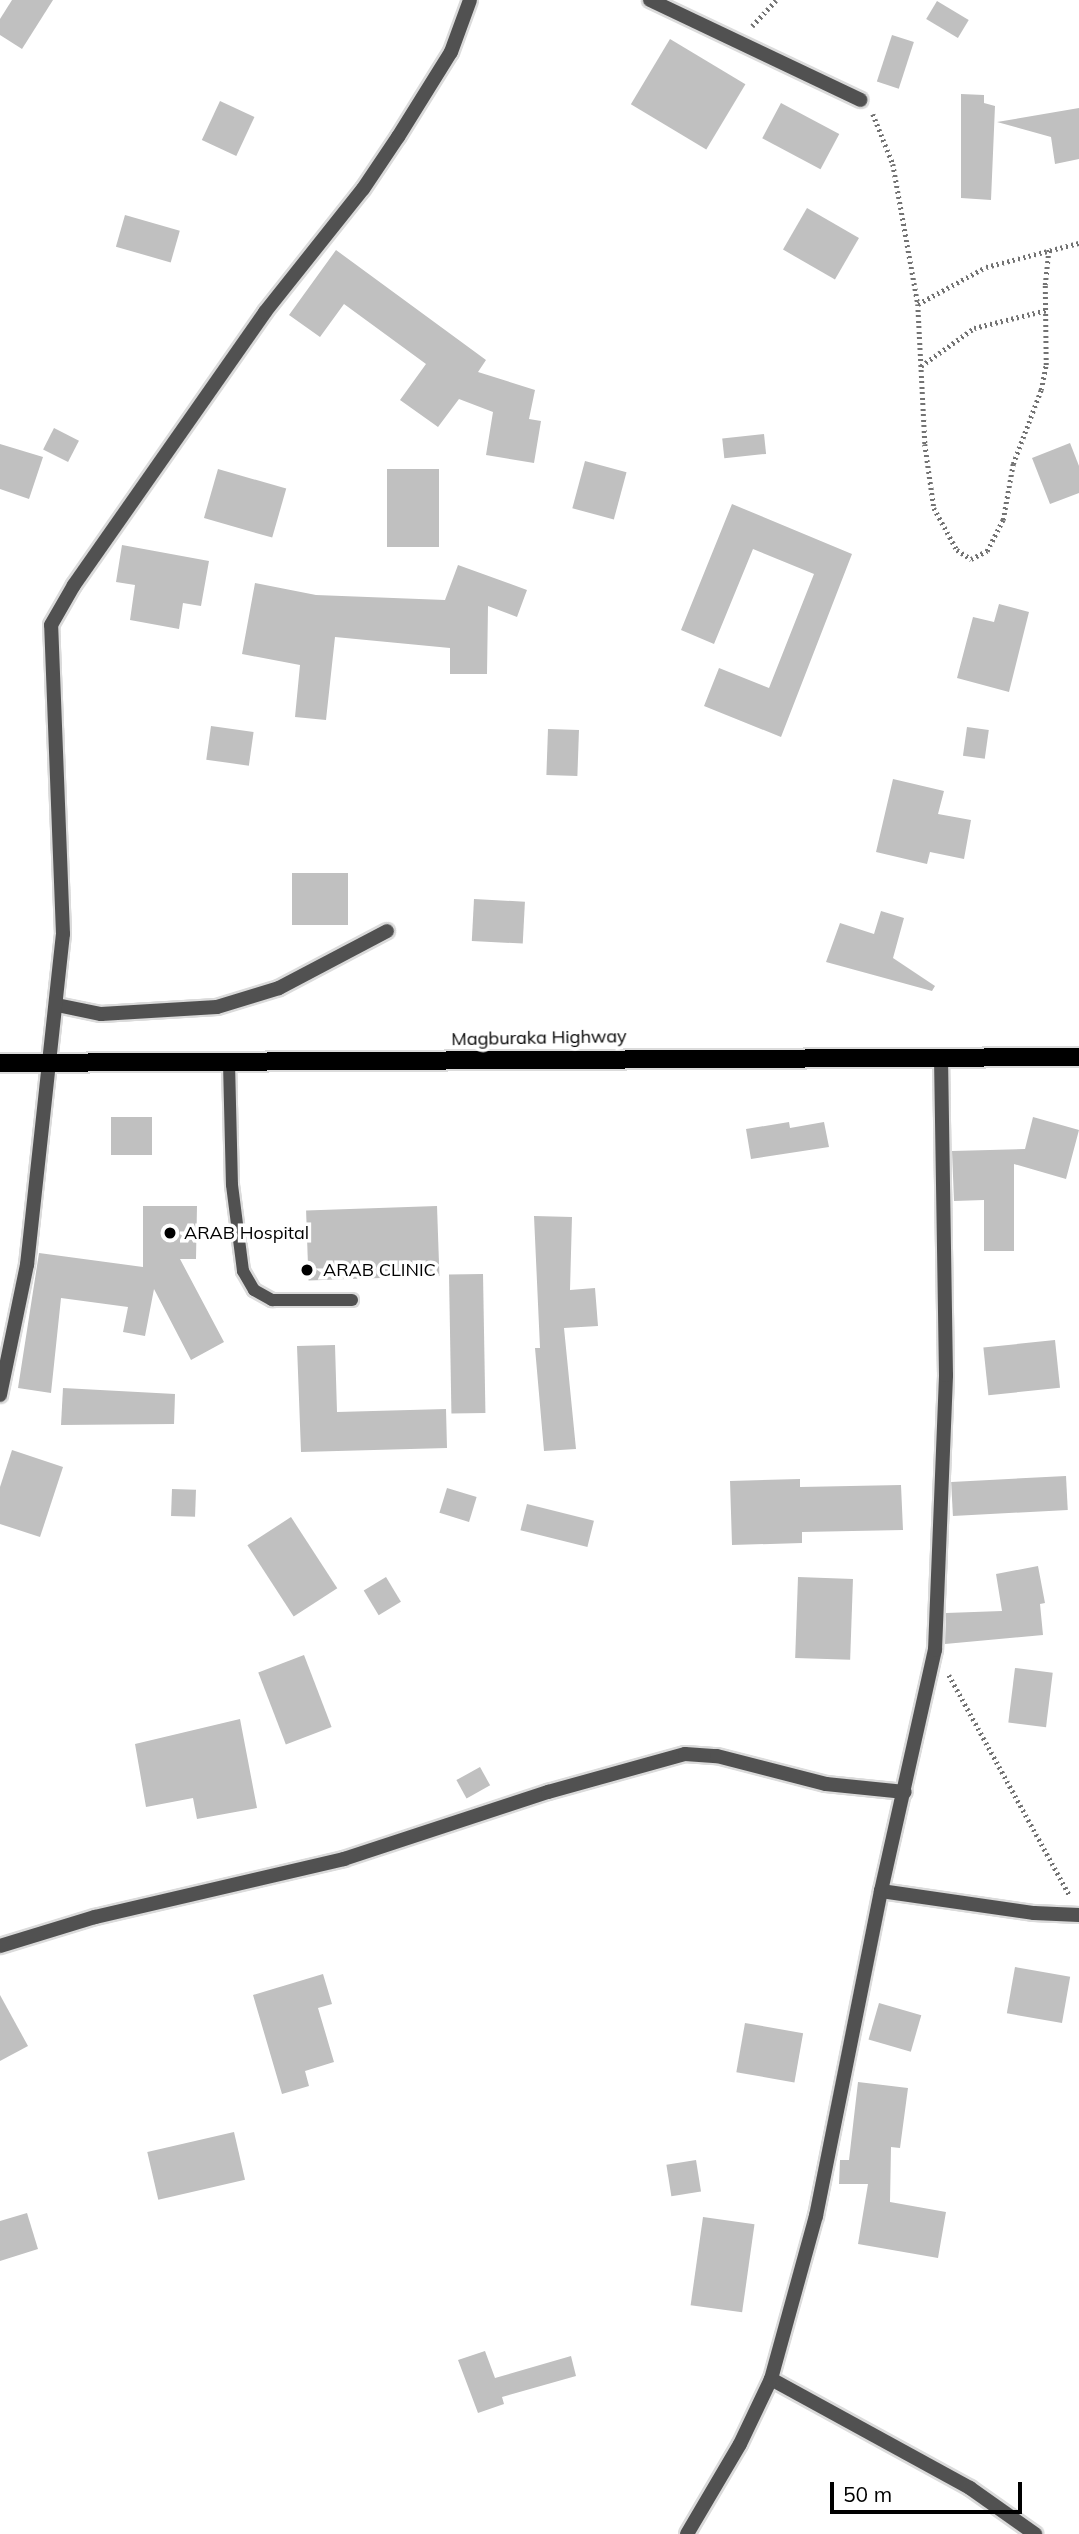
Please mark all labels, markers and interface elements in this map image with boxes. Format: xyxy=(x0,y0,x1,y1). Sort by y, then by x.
street label: Magburaka Highway xyxy=(451,1026,627,1050)
place label: ARAB Hospital xyxy=(184,1222,309,1244)
marker: ARAB Hospital xyxy=(162,1225,178,1241)
place label: ARAB CLINIC xyxy=(323,1259,436,1281)
marker: ARAB CLINIC xyxy=(297,1260,317,1280)
scale bar xyxy=(834,2468,1026,2512)
text: 50 m xyxy=(843,2481,892,2507)

